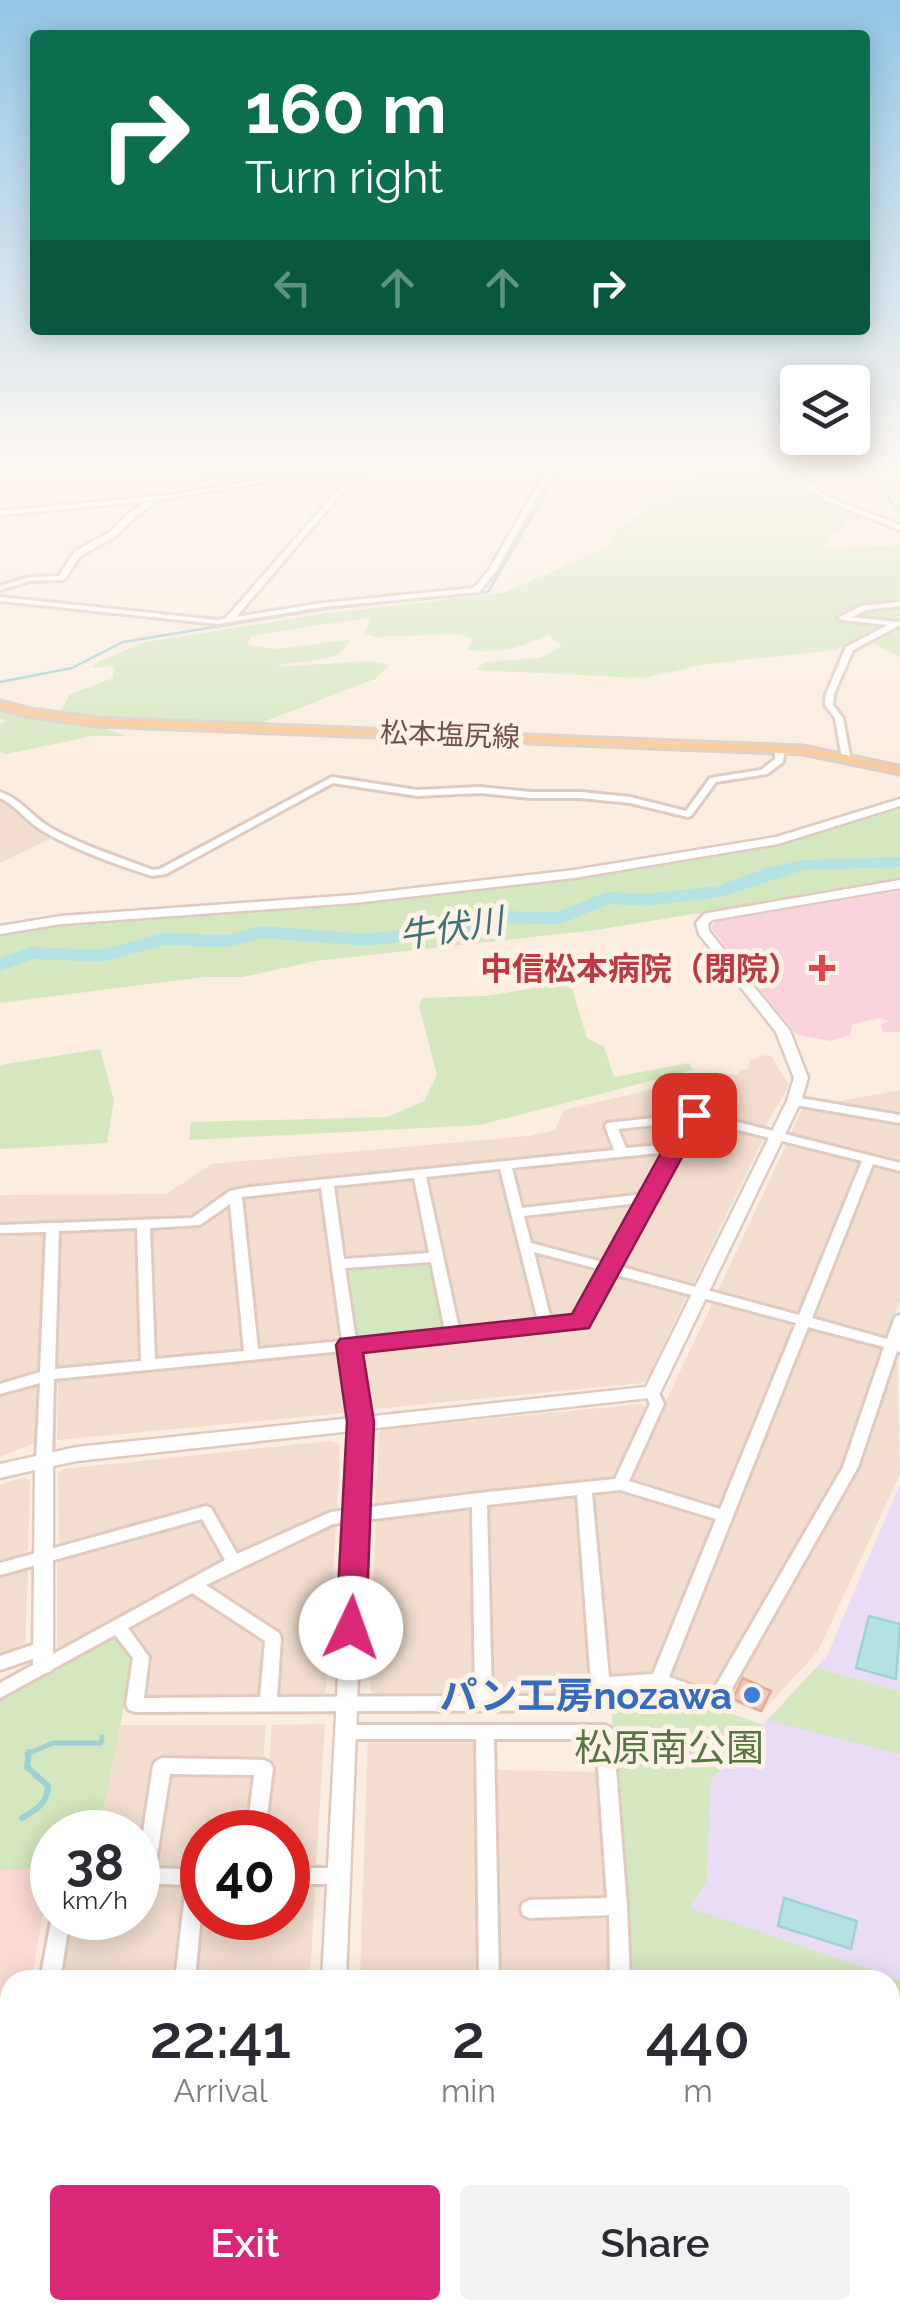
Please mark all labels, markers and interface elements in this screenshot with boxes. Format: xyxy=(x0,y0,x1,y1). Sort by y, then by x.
text: 160 m xyxy=(245,67,447,149)
icon: right xyxy=(80,70,210,200)
text: Turn right xyxy=(245,151,443,204)
icon: left xyxy=(265,260,320,315)
icon: ahead xyxy=(370,260,425,315)
icon: ahead xyxy=(475,260,530,315)
icon: right xyxy=(580,260,635,315)
map controls xyxy=(780,365,870,455)
button: layers xyxy=(780,365,870,455)
street label: 松本塩尻線 xyxy=(379,716,521,754)
water label: 牛伏川 xyxy=(396,899,510,956)
place label: 中信松本病院（閉院） xyxy=(480,950,800,987)
marker: 中信松本病院（閉院） xyxy=(809,955,835,981)
pin xyxy=(652,1073,737,1158)
icon: arrive xyxy=(667,1088,722,1143)
position arrow xyxy=(299,1576,403,1680)
place label: パン工房nozawa xyxy=(439,1673,732,1718)
marker: パン工房nozawa xyxy=(741,1684,763,1706)
park label: 松原南公園 xyxy=(574,1725,764,1770)
speed limit sign: 40 xyxy=(180,1810,310,1940)
text: 38 xyxy=(66,1833,124,1892)
text: km/h xyxy=(62,1885,128,1915)
text: 22:41 xyxy=(150,2002,291,2072)
text: 2 xyxy=(452,2002,485,2072)
text: 440 xyxy=(646,2002,750,2072)
text: Arrival xyxy=(174,2072,267,2109)
text: min xyxy=(441,2072,496,2109)
text: m xyxy=(683,2072,713,2109)
button: Exit xyxy=(50,2185,440,2300)
button: Share xyxy=(460,2185,850,2300)

